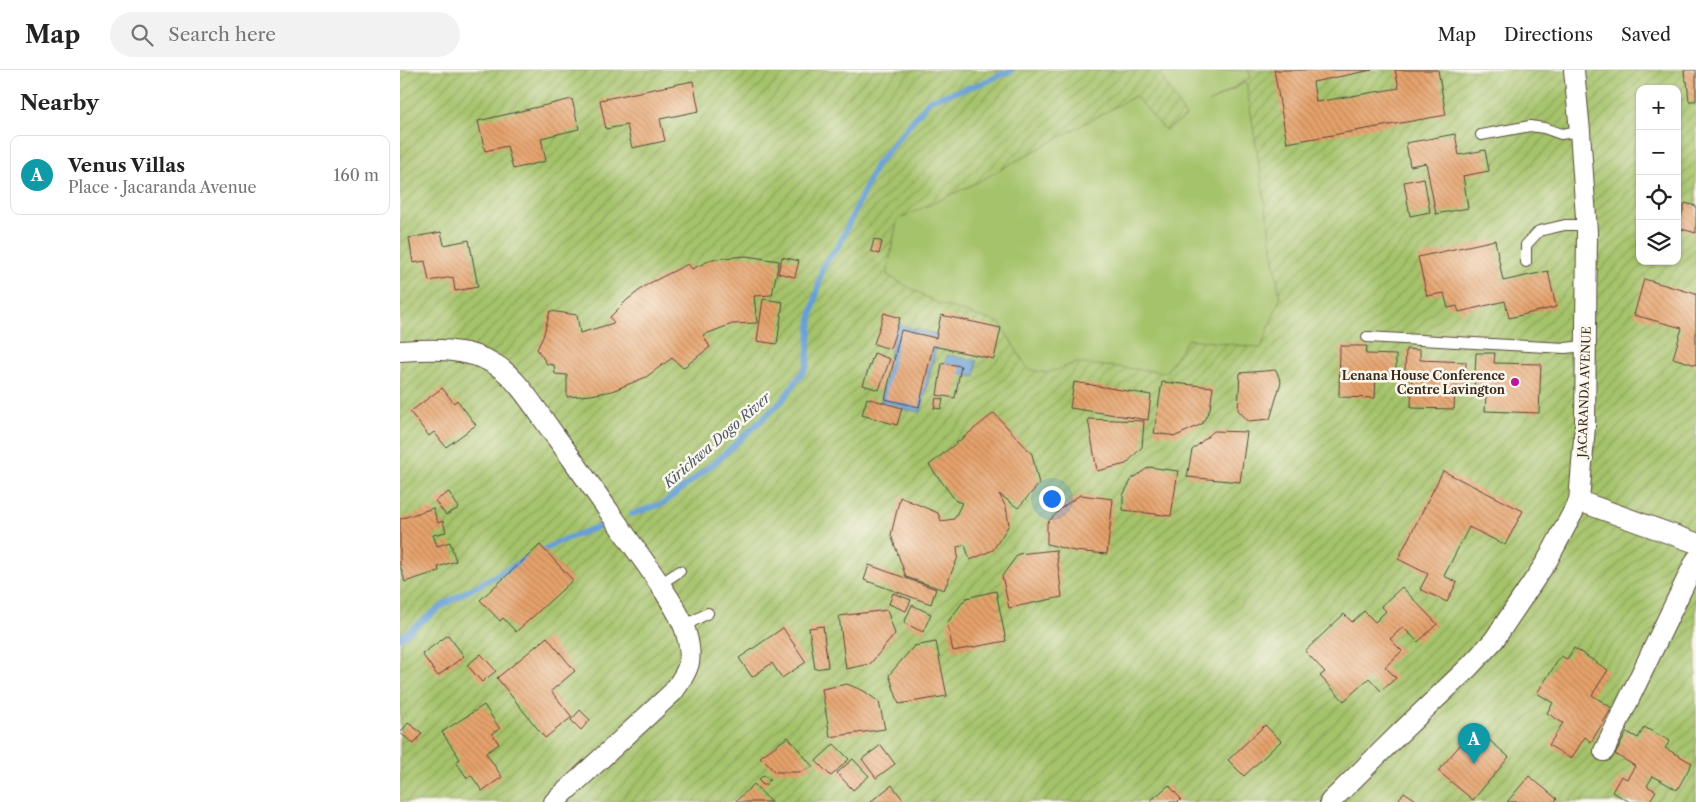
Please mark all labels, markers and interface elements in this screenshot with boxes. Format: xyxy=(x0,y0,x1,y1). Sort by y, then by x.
search box xyxy=(110,12,460,57)
text: Map xyxy=(25,20,80,49)
icon: search xyxy=(128,21,156,49)
text: Search here xyxy=(168,23,276,46)
text: Map xyxy=(1437,24,1476,46)
text: Directions xyxy=(1504,24,1593,46)
text: Saved xyxy=(1621,24,1671,46)
map controls xyxy=(1636,85,1681,265)
button: + xyxy=(1636,85,1681,130)
text: Nearby xyxy=(20,90,99,115)
button: − xyxy=(1636,130,1681,175)
text: Venus Villas xyxy=(68,154,185,177)
text: A xyxy=(31,165,43,185)
text: 160 m xyxy=(334,165,379,185)
button: locate xyxy=(1636,175,1681,220)
text: Place · Jacaranda Avenue xyxy=(68,177,256,197)
button: layers xyxy=(1636,220,1681,265)
street label: JACARANDA AVENUE xyxy=(1574,326,1594,460)
place label: Lenana House Conference Centre Lavington xyxy=(1342,368,1506,397)
marker: Lenana House Conference Centre Lavington xyxy=(1509,376,1521,388)
water label: Kirichwa Dogo River xyxy=(659,388,775,492)
your location xyxy=(1039,486,1065,512)
pin: A xyxy=(1458,723,1490,764)

